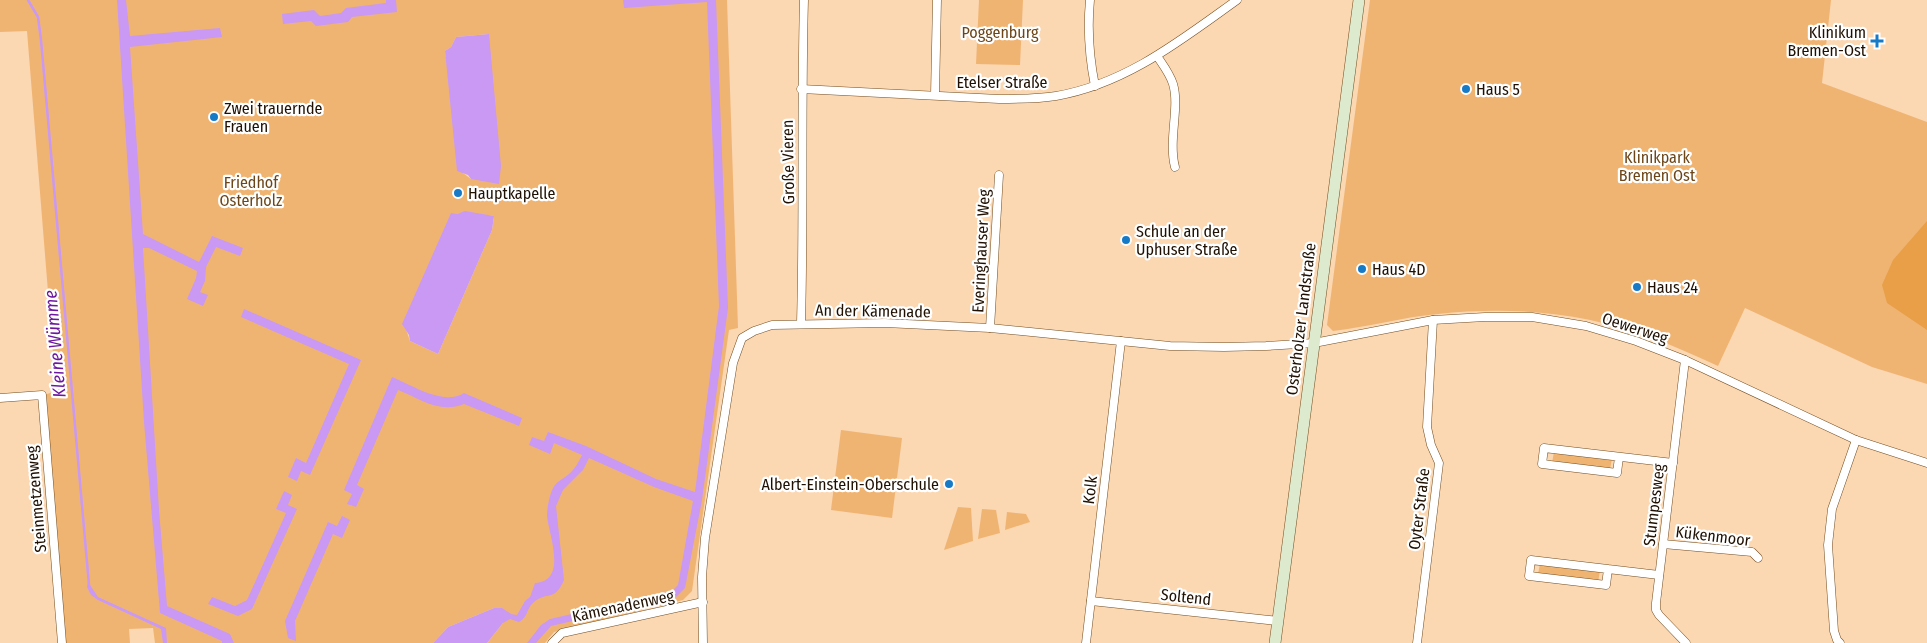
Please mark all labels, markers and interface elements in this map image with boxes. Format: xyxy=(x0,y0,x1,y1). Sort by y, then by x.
park label: Poggenburg xyxy=(961,23,1039,42)
place label: Klinikum Bremen-Ost xyxy=(1788,23,1867,60)
marker: Klinikum Bremen-Ost xyxy=(1870,34,1884,48)
street label: Etelser Straße xyxy=(956,73,1048,92)
place label: Haus 5 xyxy=(1476,80,1520,99)
marker: Haus 5 xyxy=(1460,83,1472,95)
place label: Zwei trauernde Frauen xyxy=(224,99,323,136)
marker: Zwei trauernde Frauen xyxy=(208,111,220,123)
street label: Große Vieren xyxy=(778,120,798,204)
park label: Klinikpark Bremen Ost xyxy=(1619,148,1696,185)
park label: Friedhof Osterholz xyxy=(220,173,282,210)
place label: Hauptkapelle xyxy=(468,184,555,203)
marker: Hauptkapelle xyxy=(452,187,464,199)
street label: Everinghauser Weg xyxy=(968,188,994,313)
place label: Schule an der Uphuser Straße xyxy=(1136,222,1237,259)
marker: Schule an der Uphuser Straße xyxy=(1120,234,1132,246)
street label: Osterholzer Landstraße xyxy=(1282,242,1320,396)
place label: Haus 4D xyxy=(1372,260,1426,279)
marker: Haus 4D xyxy=(1356,263,1368,275)
place label: Haus 24 xyxy=(1647,278,1698,297)
marker: Haus 24 xyxy=(1631,281,1643,293)
water label: Kleine Wümme xyxy=(39,289,71,399)
street label: An der Kämenade xyxy=(815,300,931,322)
street label: Oewerweg xyxy=(1600,308,1671,348)
street label: Steinmetzenweg xyxy=(22,444,50,553)
street label: Stumpesweg xyxy=(1640,462,1669,547)
street label: Oyter Straße xyxy=(1405,467,1433,551)
street label: Kolk xyxy=(1079,474,1101,505)
place label: Albert-Einstein-Oberschule xyxy=(761,475,939,494)
marker: Albert-Einstein-Oberschule xyxy=(943,478,955,490)
street label: Kükenmoor xyxy=(1675,522,1752,550)
street label: Soltend xyxy=(1160,585,1212,609)
street label: Kämenadenweg xyxy=(570,586,676,626)

